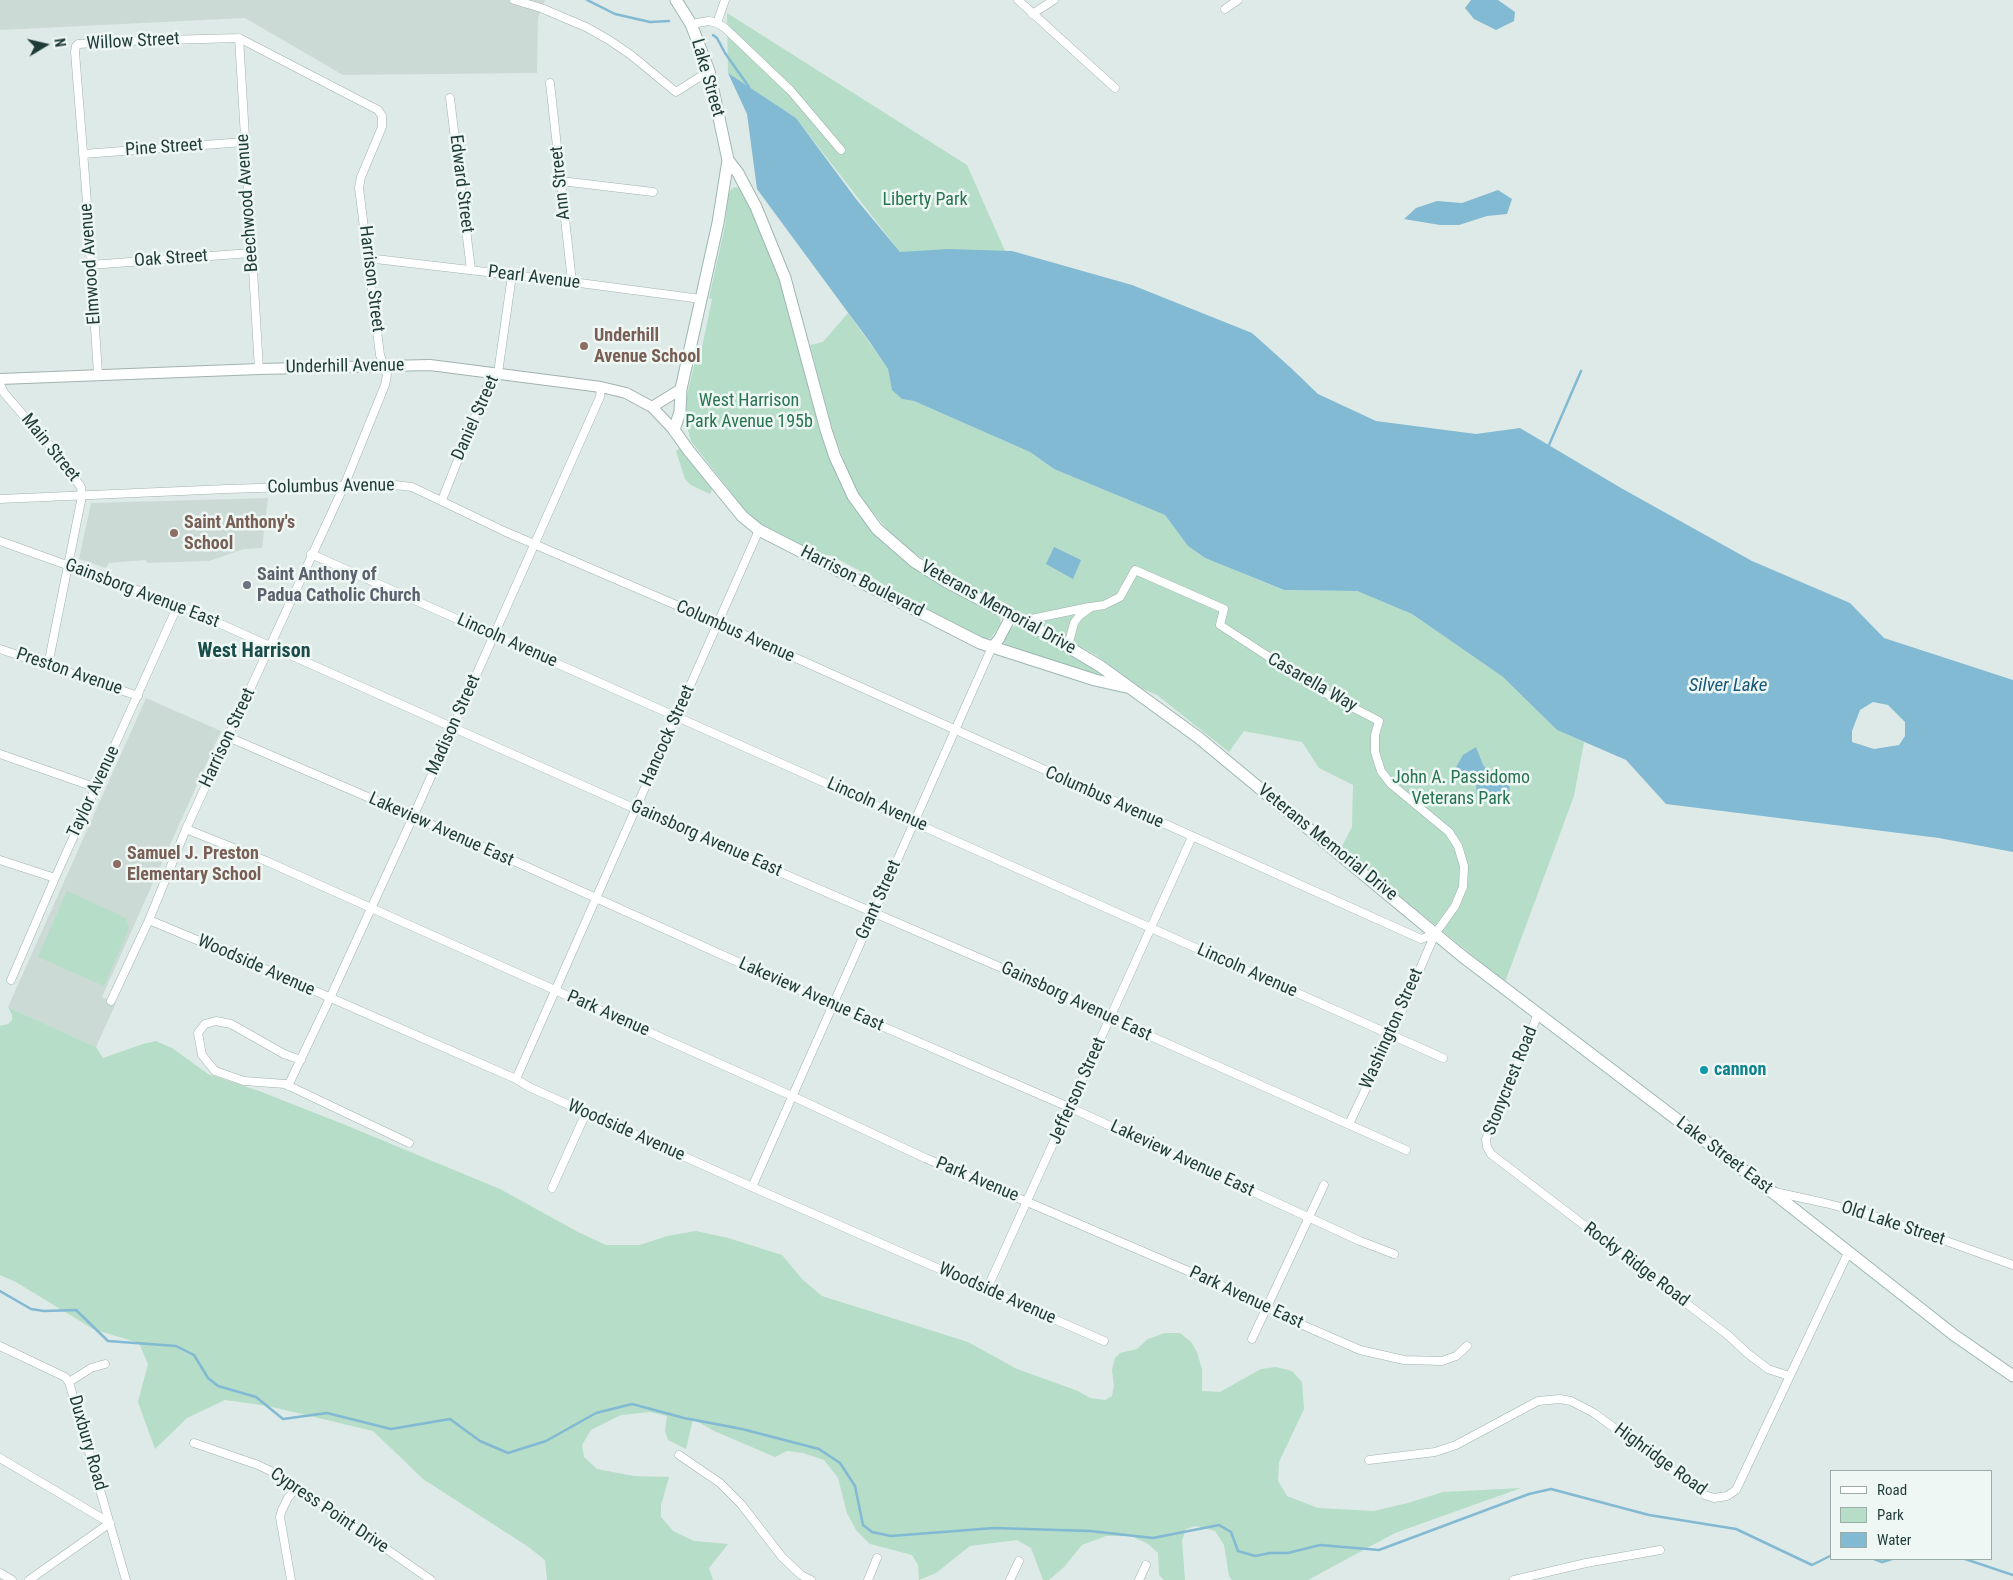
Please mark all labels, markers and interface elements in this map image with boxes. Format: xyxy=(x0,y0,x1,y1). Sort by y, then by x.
north arrow xyxy=(20,20,70,70)
street label: Willow Street xyxy=(86,29,180,55)
text: N xyxy=(51,37,68,48)
street label: Lake Street xyxy=(686,37,728,119)
street label: Beechwood Avenue xyxy=(232,133,264,273)
street label: Edward Street xyxy=(444,134,478,234)
street label: Pine Street xyxy=(125,135,203,161)
street label: Ann Street xyxy=(546,145,576,221)
park label: Liberty Park xyxy=(883,189,967,211)
street label: Elmwood Avenue xyxy=(76,203,106,325)
street label: Harrison Street xyxy=(354,225,388,333)
street label: Oak Street xyxy=(133,246,209,272)
street label: Pearl Avenue xyxy=(487,262,581,294)
place label: Underhill Avenue School xyxy=(594,325,701,368)
marker: Underhill Avenue School xyxy=(578,340,590,352)
street label: Underhill Avenue xyxy=(285,355,405,379)
street label: Daniel Street xyxy=(448,372,504,464)
park label: West Harrison Park Avenue 195b xyxy=(685,390,813,432)
street label: Main Street xyxy=(16,410,84,486)
street label: Columbus Avenue xyxy=(267,475,395,499)
place label: Saint Anthony's School xyxy=(184,512,295,554)
marker: Saint Anthony's School xyxy=(168,527,180,539)
street label: Harrison Boulevard xyxy=(797,542,927,622)
street label: Gainsborg Avenue East xyxy=(62,555,222,633)
street label: Veterans Memorial Drive xyxy=(917,556,1079,660)
place label: Saint Anthony of Padua Catholic Church xyxy=(257,564,420,606)
marker: Saint Anthony of Padua Catholic Church xyxy=(241,579,253,591)
street label: Columbus Avenue xyxy=(672,596,798,668)
street label: Lincoln Avenue xyxy=(453,609,561,673)
district label: West Harrison xyxy=(198,640,310,664)
street label: Preston Avenue xyxy=(13,644,125,700)
street label: Casarella Way xyxy=(1263,649,1361,717)
street label: Madison Street xyxy=(422,671,486,779)
water label: Silver Lake xyxy=(1689,675,1767,697)
street label: Hancock Street xyxy=(636,682,700,790)
street label: Harrison Street xyxy=(196,685,260,791)
street label: Taylor Avenue xyxy=(63,743,125,841)
street label: Columbus Avenue xyxy=(1041,762,1167,834)
park label: John A. Passidomo Veterans Park xyxy=(1392,767,1530,810)
street label: Lincoln Avenue xyxy=(823,773,931,837)
street label: Veterans Memorial Drive xyxy=(1253,780,1401,906)
street label: Lakeview Avenue East xyxy=(365,788,517,872)
street label: Gainsborg Avenue East xyxy=(627,796,785,882)
place label: Samuel J. Preston Elementary School xyxy=(127,843,261,886)
street label: Grant Street xyxy=(852,857,906,943)
marker: Samuel J. Preston Elementary School xyxy=(111,858,123,870)
street label: Woodside Avenue xyxy=(194,930,318,1002)
street label: Lincoln Avenue xyxy=(1193,939,1301,1003)
street label: Lakeview Avenue East xyxy=(735,953,887,1037)
street label: Gainsborg Avenue East xyxy=(997,958,1155,1046)
street label: Washington Street xyxy=(1356,965,1428,1093)
street label: Park Avenue xyxy=(563,986,653,1042)
street label: Stonycrest Road xyxy=(1479,1023,1543,1139)
street label: Jefferson Street xyxy=(1045,1034,1111,1148)
place label: cannon xyxy=(1714,1059,1766,1081)
marker: cannon xyxy=(1698,1064,1710,1076)
street label: Woodside Avenue xyxy=(564,1095,688,1167)
street label: Lake Street East xyxy=(1672,1113,1776,1199)
street label: Lakeview Avenue East xyxy=(1106,1116,1258,1202)
street label: Park Avenue xyxy=(932,1153,1022,1207)
street label: Old Lake Street xyxy=(1838,1197,1948,1251)
street label: Rocky Ridge Road xyxy=(1579,1218,1693,1312)
street label: Woodside Avenue xyxy=(935,1258,1059,1330)
street label: Park Avenue East xyxy=(1186,1262,1306,1334)
street label: Duxbury Road xyxy=(63,1393,111,1493)
street label: Highridge Road xyxy=(1610,1419,1710,1501)
street label: Cypress Point Drive xyxy=(266,1463,392,1559)
legend xyxy=(1830,1470,1993,1560)
text: Road xyxy=(1877,1481,1907,1499)
text: Park xyxy=(1877,1506,1904,1524)
text: Water xyxy=(1877,1531,1911,1549)

